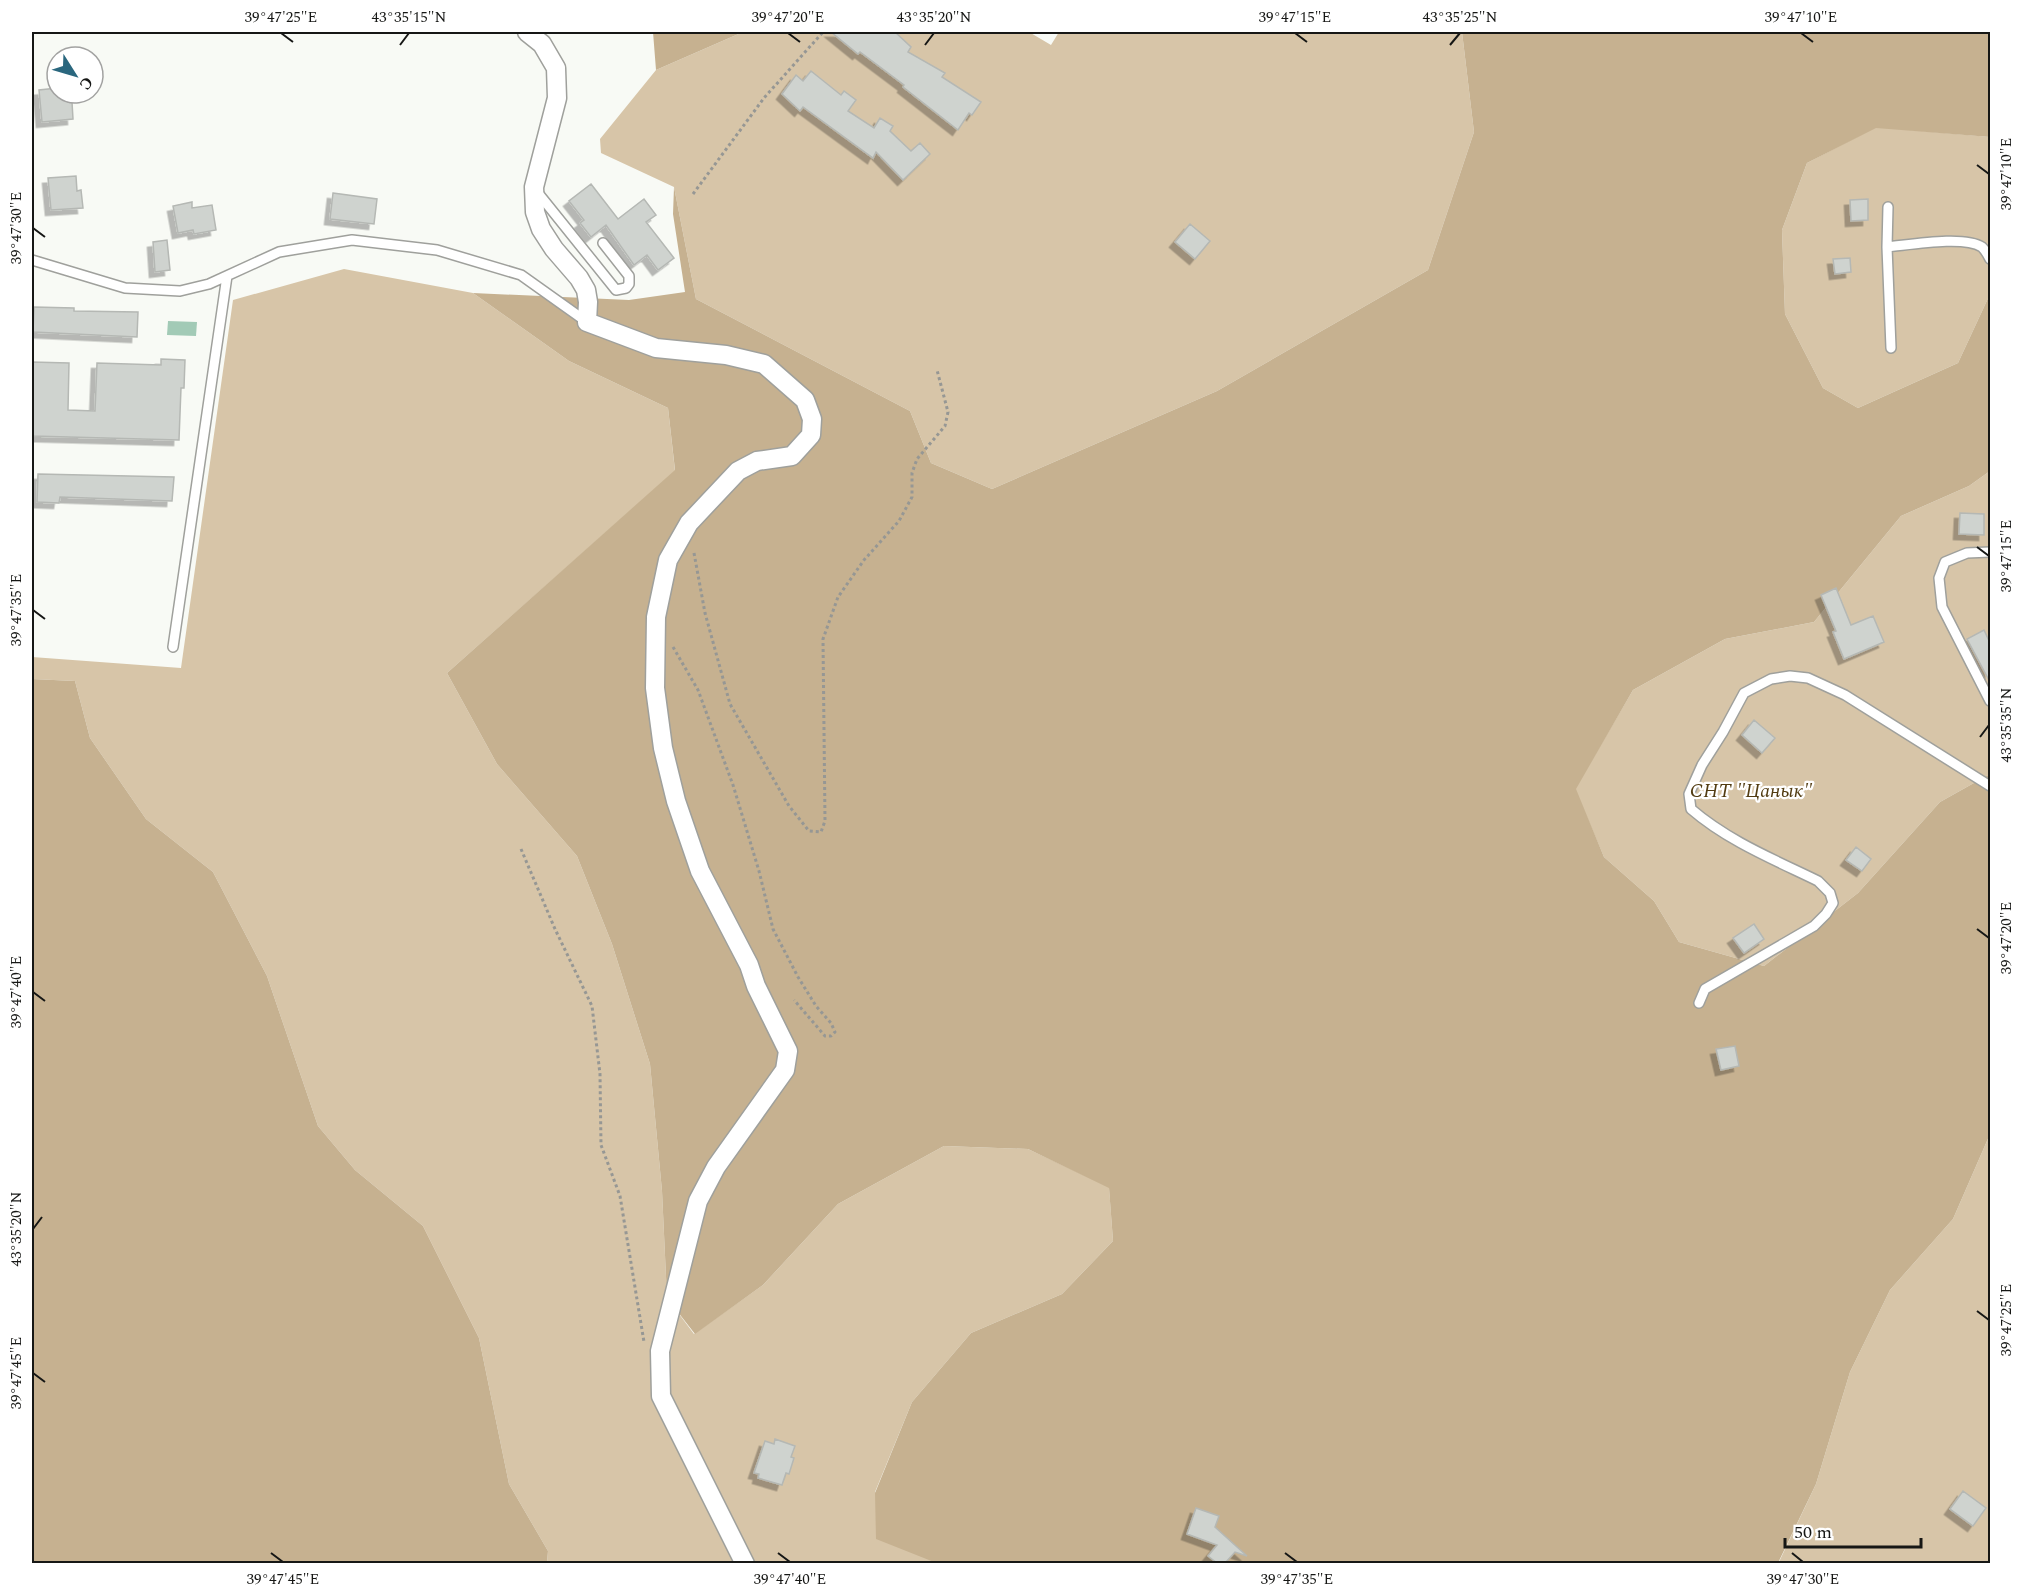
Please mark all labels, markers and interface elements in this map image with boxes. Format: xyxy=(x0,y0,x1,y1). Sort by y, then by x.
text: 39°47'25"E xyxy=(245,6,317,29)
text: 43°35'15"N xyxy=(372,6,447,29)
text: 39°47'20"E xyxy=(752,6,824,29)
text: 43°35'20"N xyxy=(897,6,972,29)
text: 39°47'15"E xyxy=(1259,6,1331,29)
text: 43°35'25"N xyxy=(1423,6,1498,29)
text: 39°47'10"E xyxy=(1765,6,1837,29)
north arrow xyxy=(45,45,105,105)
text: С xyxy=(73,72,99,95)
text: 39°47'10"E xyxy=(1995,138,2018,210)
text: 39°47'30"E xyxy=(5,192,28,264)
text: 39°47'15"E xyxy=(1995,520,2018,592)
text: 39°47'35"E xyxy=(5,574,28,646)
text: 43°35'35"N xyxy=(1995,687,2018,763)
park label: СНТ "Цанык" xyxy=(1690,776,1812,806)
text: 39°47'20"E xyxy=(1995,902,2018,974)
text: 39°47'40"E xyxy=(5,956,28,1028)
text: 43°35'20"N xyxy=(5,1191,28,1267)
text: 39°47'25"E xyxy=(1995,1284,2018,1356)
text: 39°47'45"E xyxy=(5,1337,28,1409)
scale bar xyxy=(1785,1511,1922,1549)
text: 50 m xyxy=(1794,1519,1832,1546)
text: 39°47'45"E xyxy=(247,1568,319,1591)
text: 39°47'40"E xyxy=(754,1568,826,1591)
text: 39°47'35"E xyxy=(1261,1568,1333,1591)
text: 39°47'30"E xyxy=(1767,1568,1839,1591)

